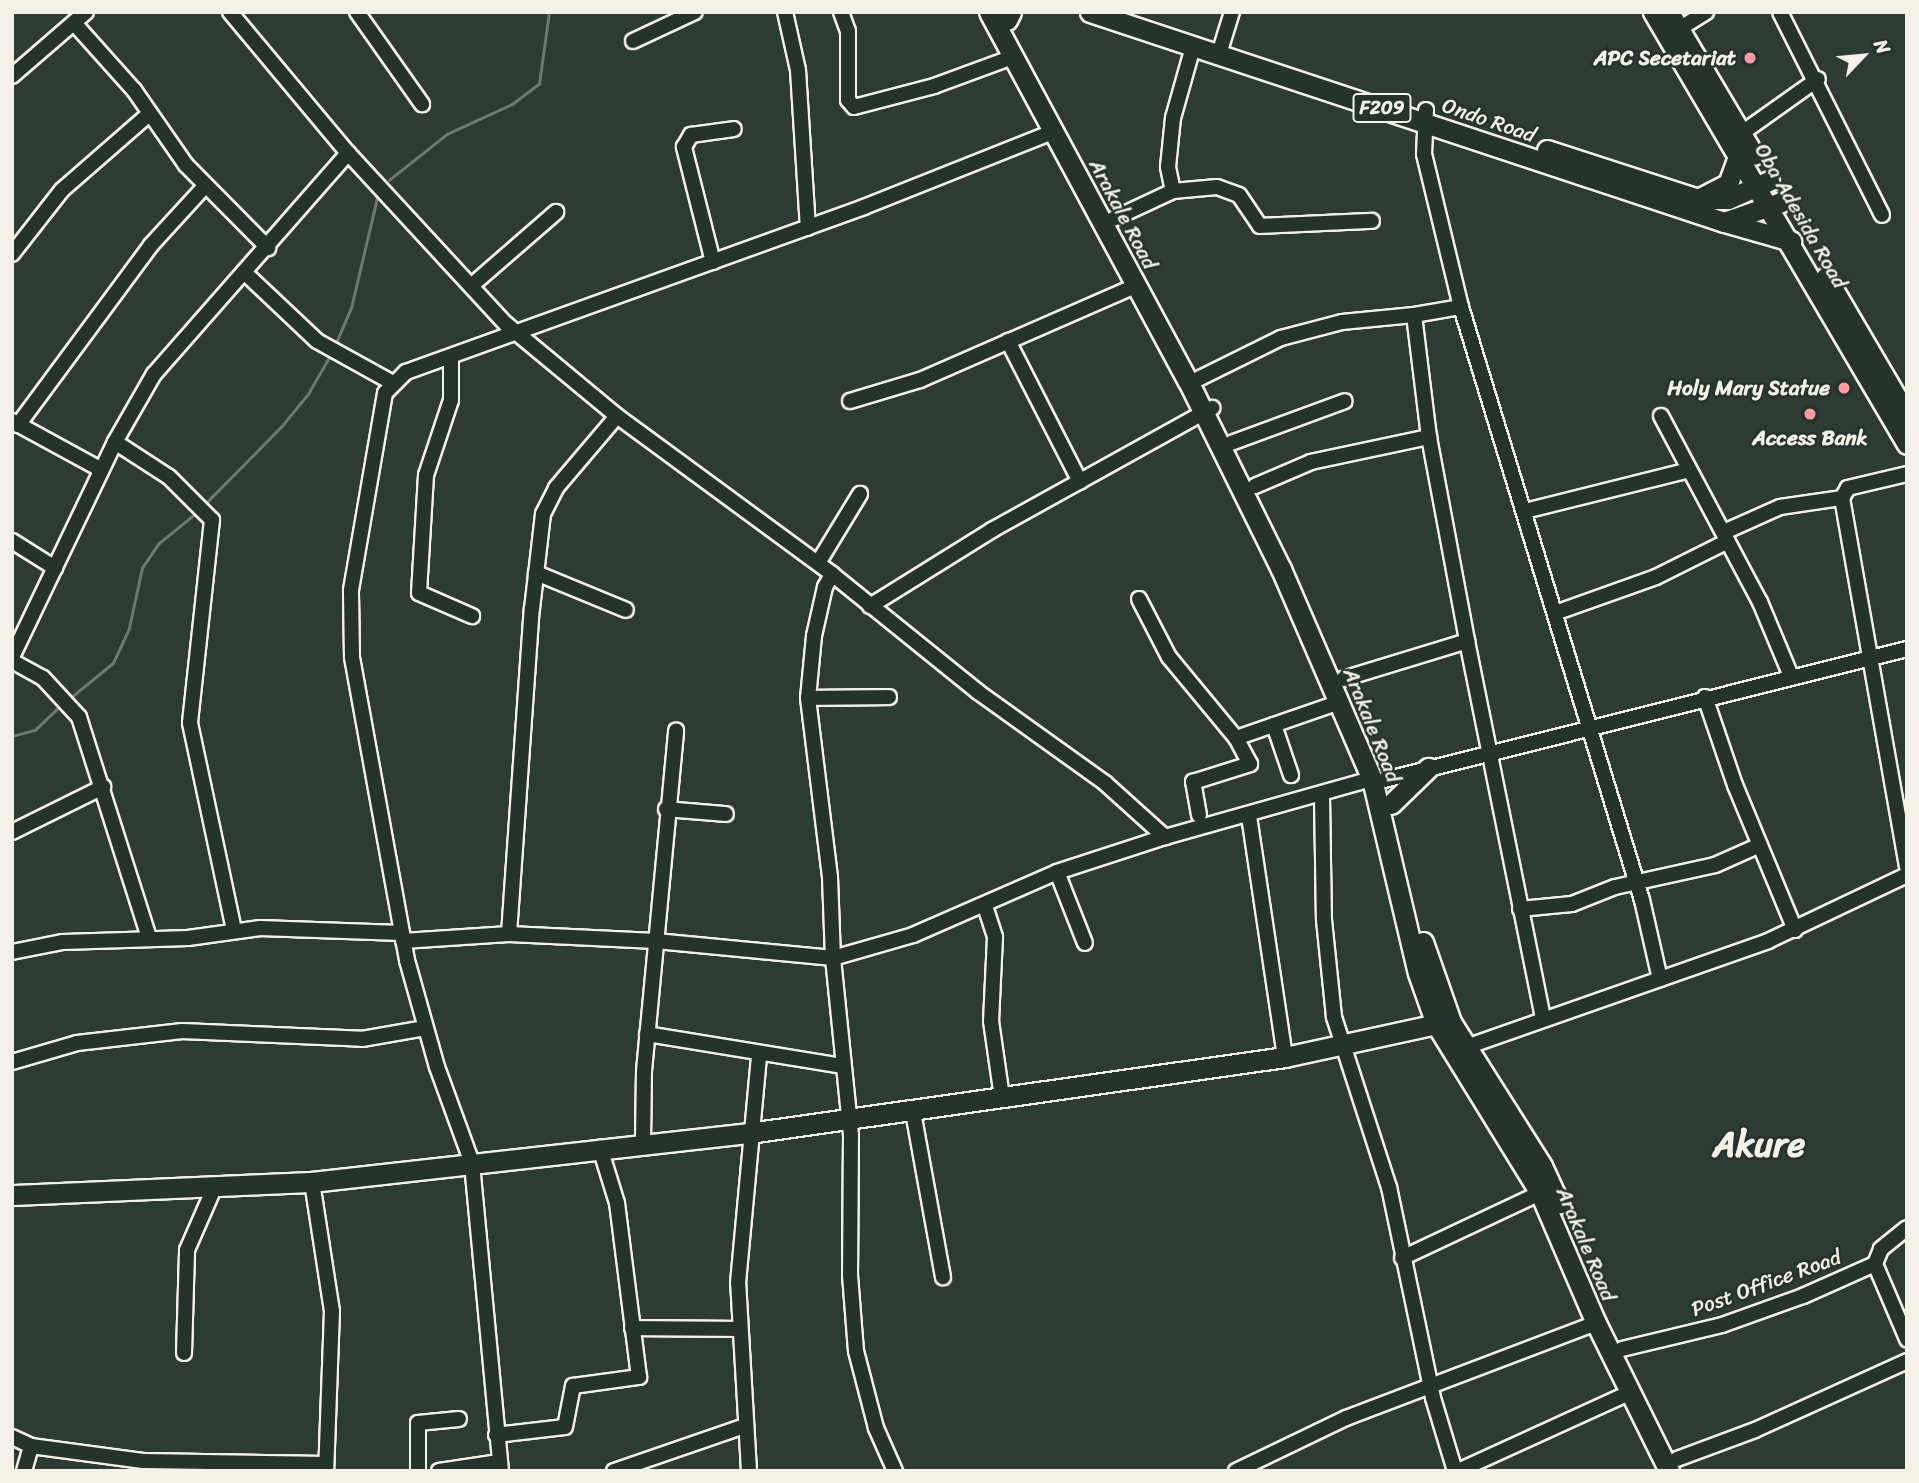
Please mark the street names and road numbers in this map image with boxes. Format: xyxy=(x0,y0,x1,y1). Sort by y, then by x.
road number: F209 xyxy=(1352,92,1412,124)
street label: Ondo Road xyxy=(1439,92,1539,148)
street label: Oba Adesida Road xyxy=(1749,139,1853,293)
street label: Arakale Road xyxy=(1083,155,1163,273)
street label: Arakale Road xyxy=(1338,664,1406,786)
street label: Arakale Road xyxy=(1551,1183,1621,1305)
street label: Post Office Road xyxy=(1688,1244,1844,1322)

